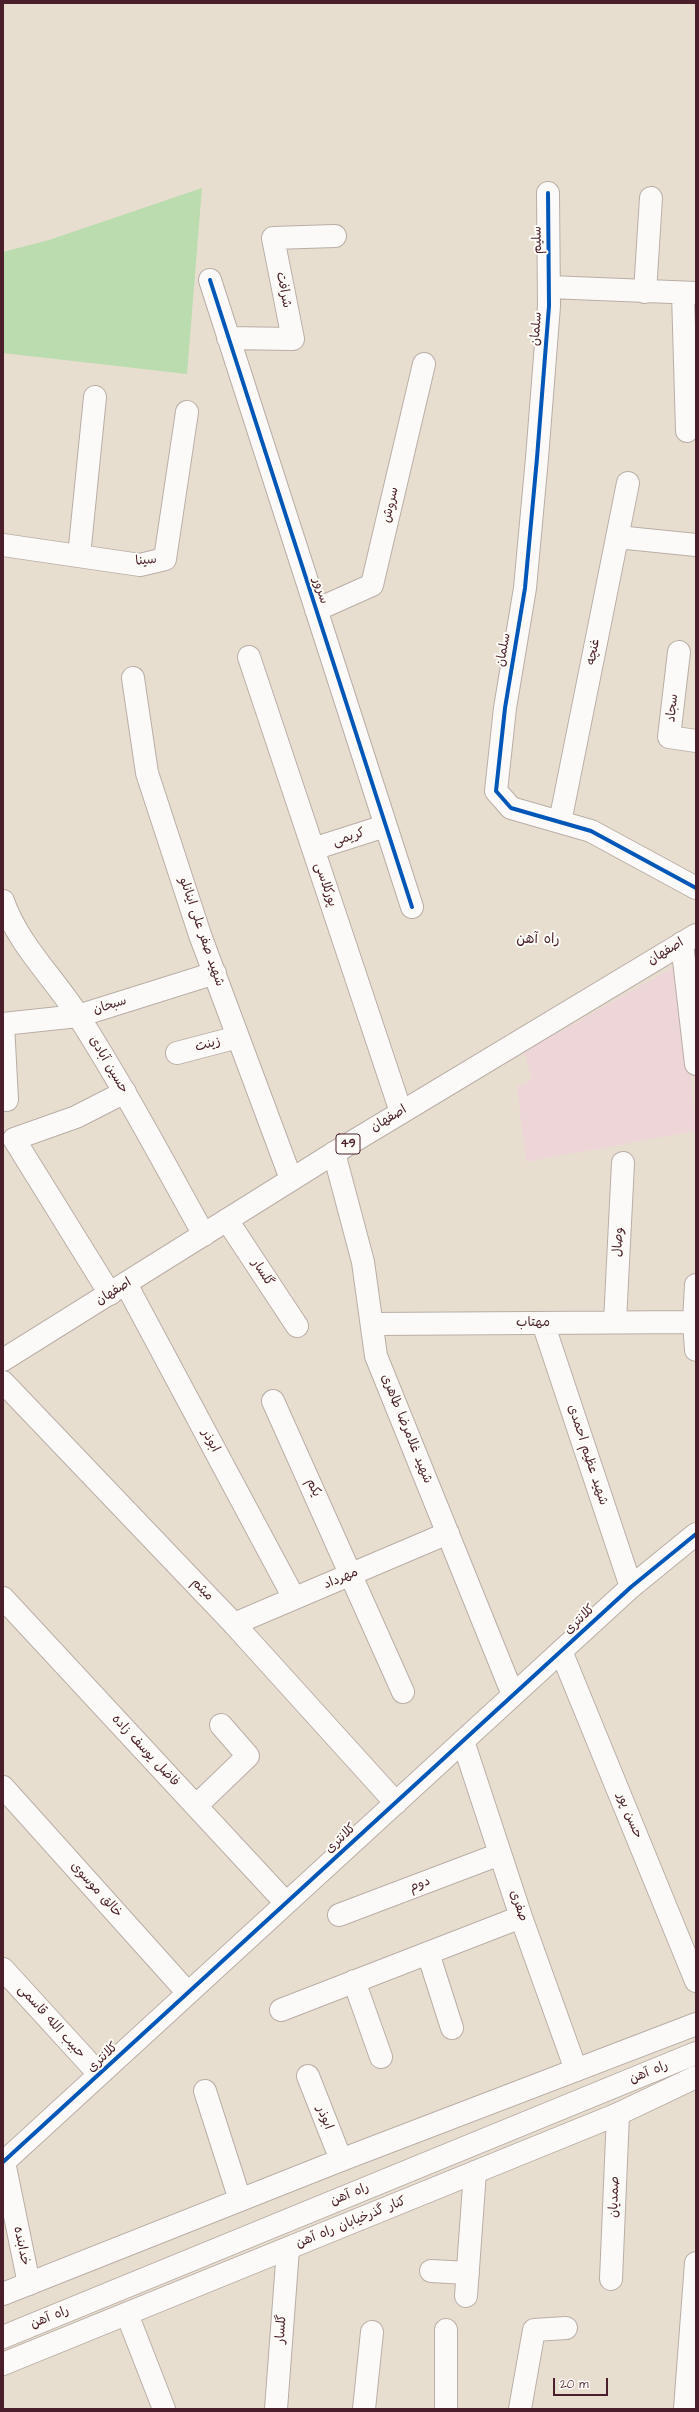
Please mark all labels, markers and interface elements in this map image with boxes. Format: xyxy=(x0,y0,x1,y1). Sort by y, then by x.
street label: سلیم xyxy=(530,226,546,254)
street label: شرافت xyxy=(272,271,294,309)
street label: سلمان xyxy=(528,311,546,347)
street label: سروش xyxy=(379,486,403,524)
street label: سینا xyxy=(135,552,157,570)
street label: سرور xyxy=(308,576,332,606)
street label: سلمان xyxy=(493,632,515,668)
street label: غنچه xyxy=(584,638,604,666)
street label: سجاد xyxy=(664,693,682,723)
street label: کریمی xyxy=(331,826,367,850)
street label: پورکلاسی xyxy=(310,861,340,909)
street label: شهید صفر علی اینانلو xyxy=(175,875,227,989)
district label: راه آهن xyxy=(516,932,560,948)
street label: اصفهان xyxy=(645,935,687,969)
street label: سبحان xyxy=(91,994,129,1018)
street label: حسین آبادی xyxy=(85,1034,131,1096)
street label: زینت xyxy=(194,1034,222,1056)
street label: اصفهان xyxy=(368,1102,410,1136)
road number: 49 xyxy=(336,1134,360,1154)
street label: وصال xyxy=(610,1226,628,1258)
street label: گلسار xyxy=(248,1257,276,1289)
street label: اصفهان xyxy=(93,1275,135,1309)
street label: مهتاب xyxy=(516,1315,550,1331)
street label: شهید غلامرضا طاهری xyxy=(377,1372,435,1486)
street label: شهید عظیم احمدی xyxy=(563,1403,611,1507)
street label: ابوذر xyxy=(197,1427,223,1455)
street label: یکم xyxy=(302,1476,324,1500)
street label: مهرداد xyxy=(321,1565,361,1593)
street label: میثم xyxy=(188,1575,216,1605)
street label: کلانتری xyxy=(561,1602,599,1638)
street label: فاضل یوسف زاده xyxy=(108,1712,182,1790)
street label: حسن پور xyxy=(613,1791,645,1841)
street label: کلانتری xyxy=(322,1821,360,1857)
street label: خالق موسوی xyxy=(67,1859,125,1921)
street label: دوم xyxy=(407,1874,433,1896)
street label: صفری xyxy=(505,1888,531,1924)
street label: حبیب الله قاسمی xyxy=(14,1982,88,2062)
street label: کلانتری xyxy=(84,2040,122,2076)
street label: راه آهن xyxy=(627,2058,671,2088)
street label: ابوذر xyxy=(312,2104,336,2132)
street label: صمدیان xyxy=(606,2176,624,2218)
street label: راه آهن xyxy=(328,2180,372,2210)
street label: کنار گذرخیابان راه آهن xyxy=(294,2194,408,2252)
street label: خدابنده xyxy=(9,2225,33,2267)
street label: راه آهن xyxy=(28,2303,72,2333)
street label: گلسار xyxy=(273,2314,291,2344)
scale bar xyxy=(555,2370,610,2396)
text: 20 m xyxy=(560,2376,589,2393)

